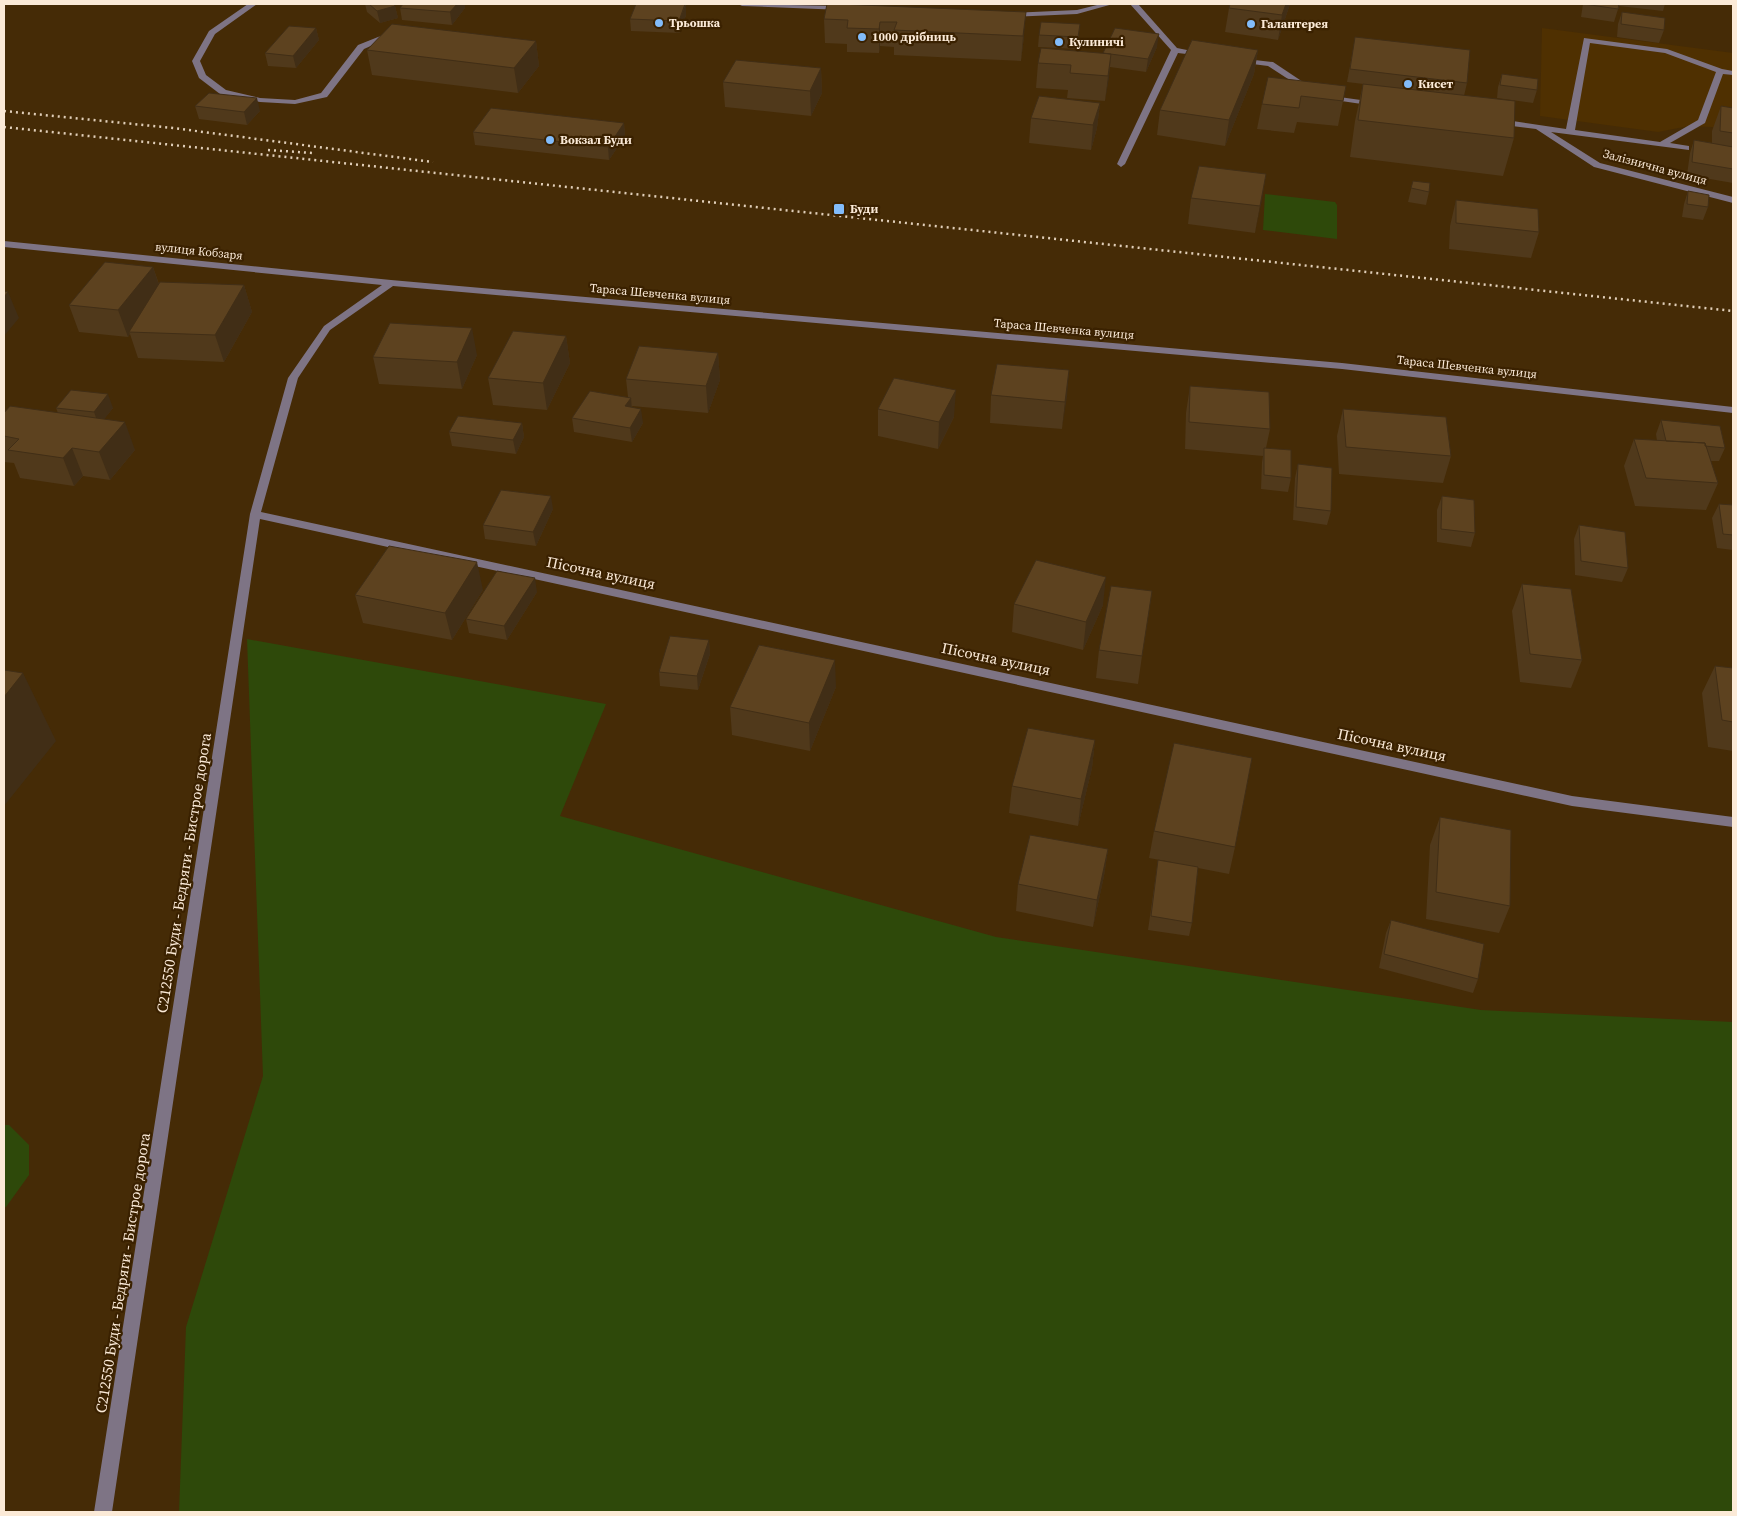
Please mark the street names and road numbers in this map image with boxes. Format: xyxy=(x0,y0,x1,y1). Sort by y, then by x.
street label: Залізнична вулиця xyxy=(1601,145,1709,189)
street label: вулиця Кобзаря xyxy=(154,238,244,264)
street label: Тараса Шевченка вулиця xyxy=(589,280,731,308)
street label: Тараса Шевченка вулиця xyxy=(993,315,1135,343)
street label: Тараса Шевченка вулиця xyxy=(1396,352,1538,382)
street label: Пісочна вулиця xyxy=(545,551,657,594)
street label: Пісочна вулиця xyxy=(940,637,1052,680)
street label: Пісочна вулиця xyxy=(1336,723,1448,766)
street label: С212550 Буди - Бедряги - Бистрое дорога xyxy=(151,731,216,1015)
street label: С212550 Буди - Бедряги - Бистрое дорога xyxy=(90,1131,155,1415)

